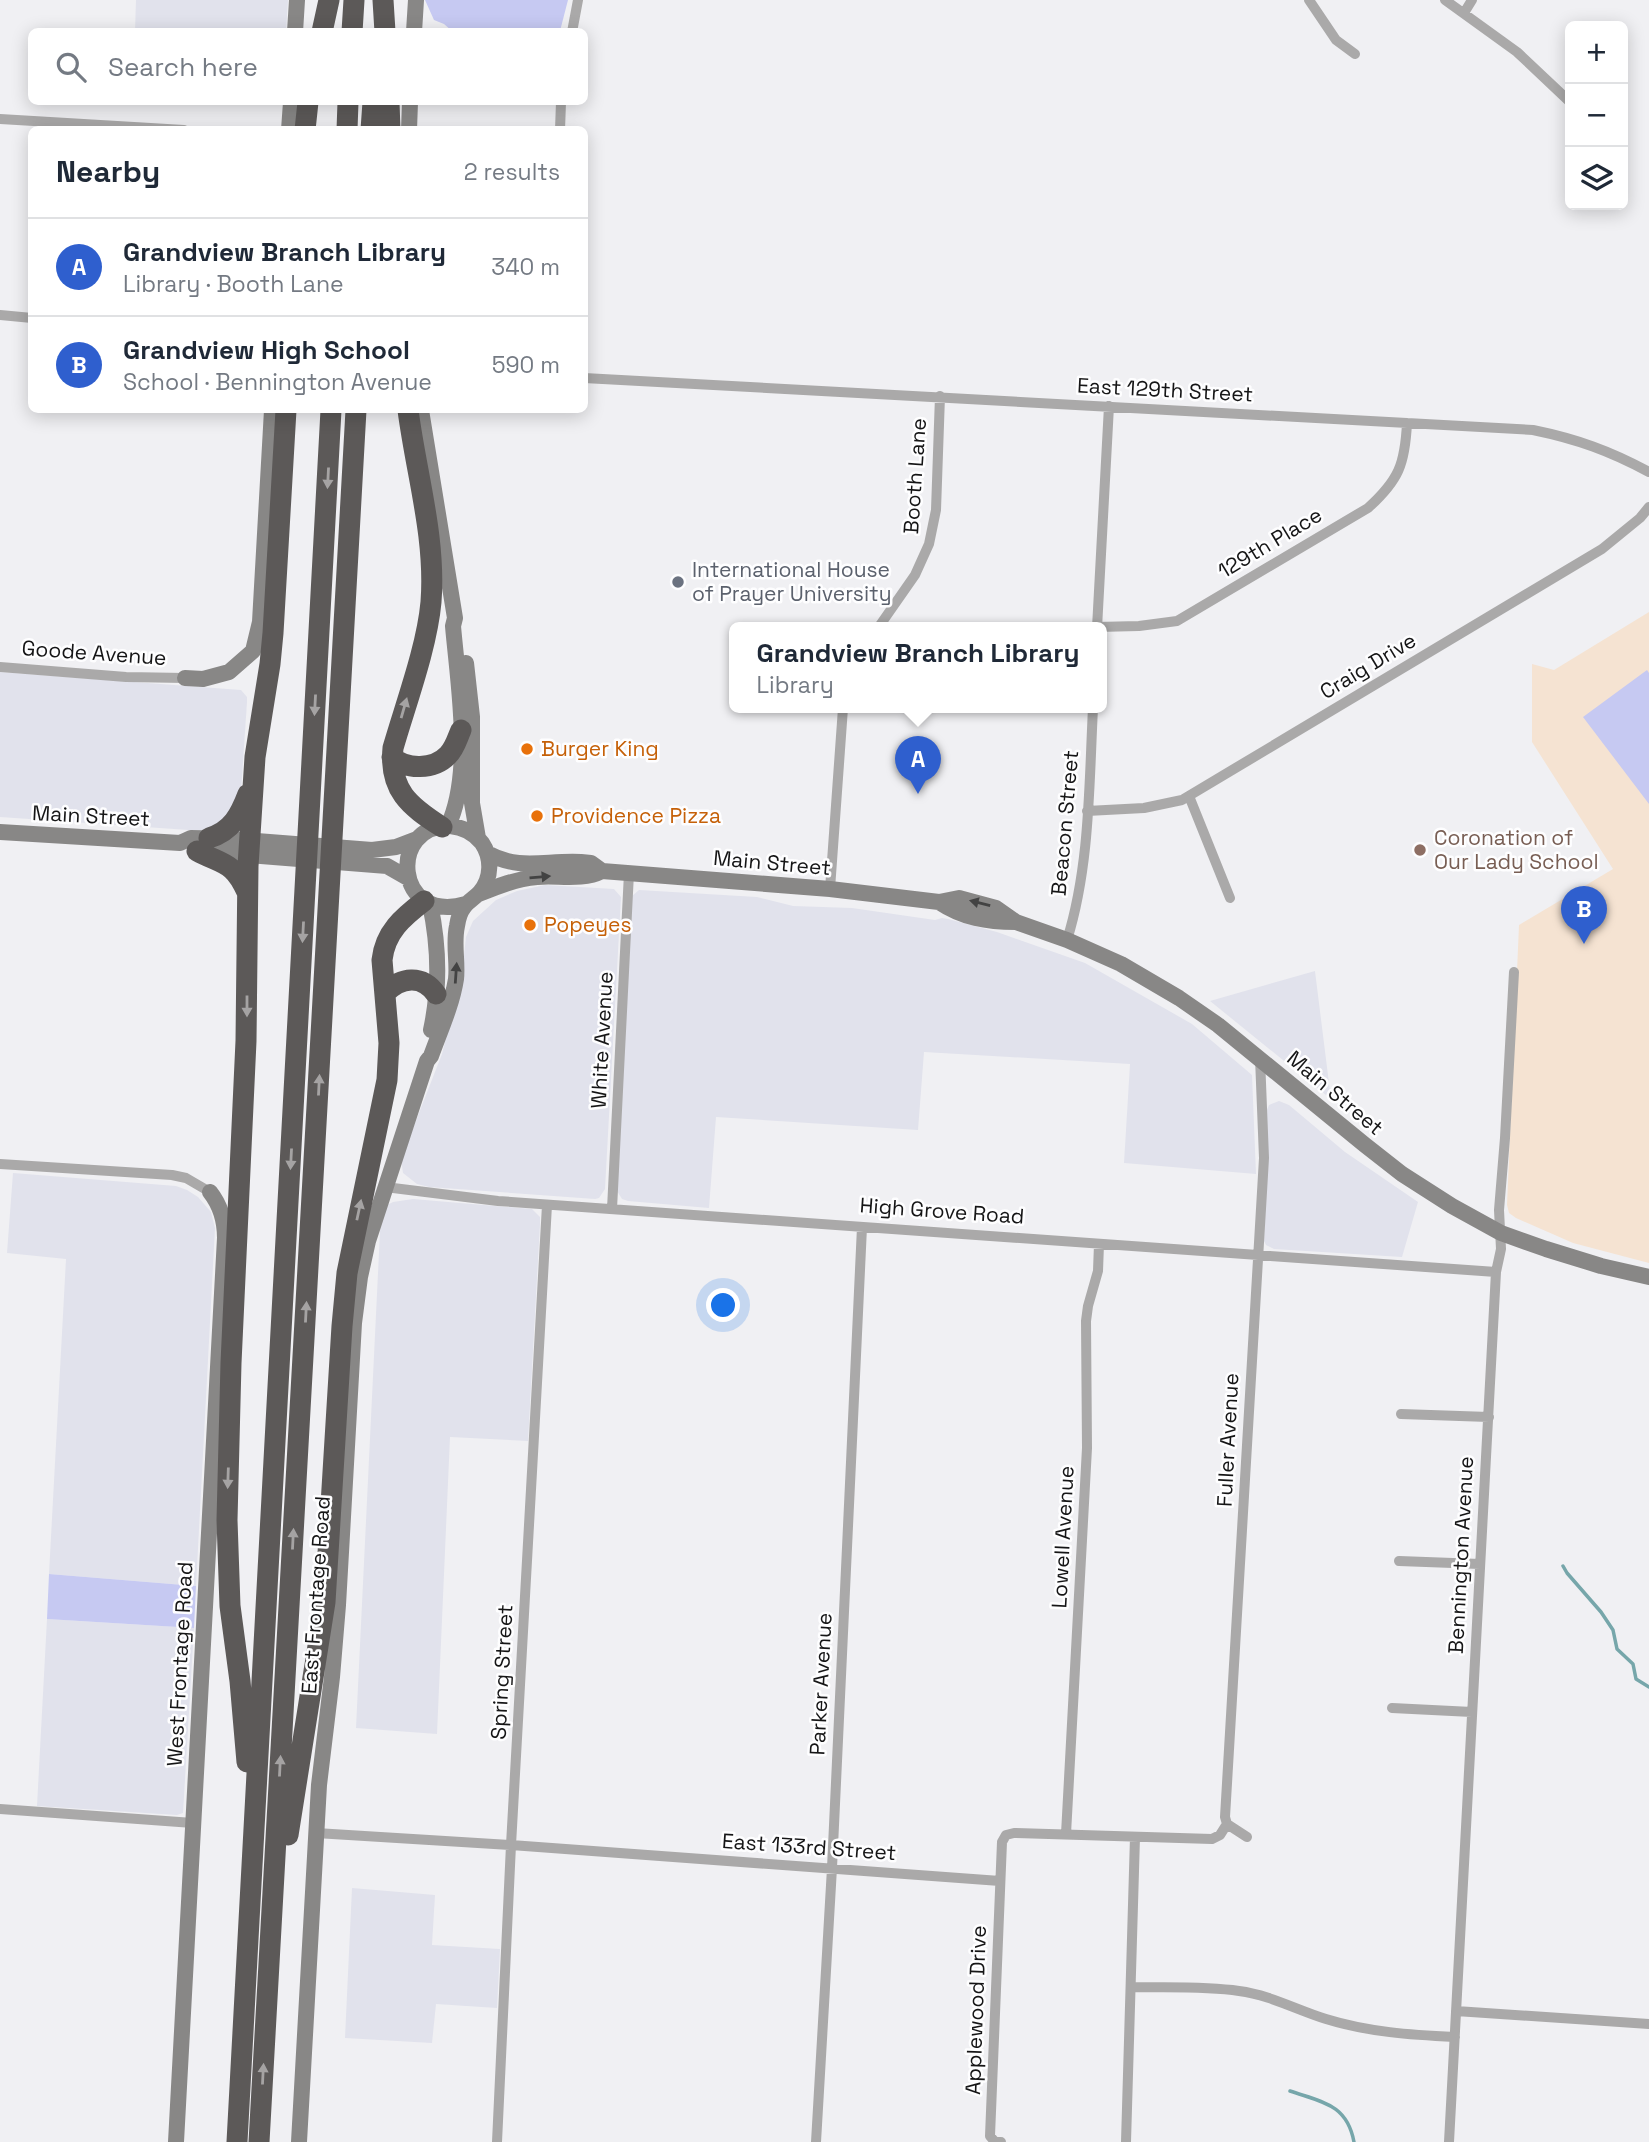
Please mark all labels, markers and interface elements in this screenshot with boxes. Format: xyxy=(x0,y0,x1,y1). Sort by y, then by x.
map controls xyxy=(1565,21,1628,210)
button: + xyxy=(1565,21,1628,84)
search box xyxy=(28,28,588,105)
icon: search xyxy=(52,48,90,86)
text: Search here xyxy=(108,50,258,84)
button: − xyxy=(1565,84,1628,147)
button: layers xyxy=(1565,147,1628,210)
text: Nearby xyxy=(56,152,160,191)
text: 2 results xyxy=(464,157,560,187)
text: Grandview Branch Library xyxy=(123,235,446,269)
text: A xyxy=(72,252,86,282)
text: 340 m xyxy=(491,252,560,282)
text: Library · Booth Lane xyxy=(123,269,344,299)
text: Grandview High School xyxy=(123,333,410,367)
text: B xyxy=(71,350,87,380)
text: 590 m xyxy=(492,350,560,380)
text: School · Bennington Avenue xyxy=(123,367,432,397)
street label: East 129th Street xyxy=(1076,371,1254,408)
street label: Booth Lane xyxy=(897,417,932,535)
one-way arrow xyxy=(322,467,333,489)
street label: 129th Place xyxy=(1213,501,1327,584)
place label: International House of Prayer University xyxy=(692,556,892,607)
marker: International House of Prayer University xyxy=(670,574,686,590)
popup xyxy=(729,622,1107,713)
street label: Craig Drive xyxy=(1315,626,1421,705)
street label: Goode Avenue xyxy=(21,634,167,671)
text: Grandview Branch Library xyxy=(757,636,1080,670)
text: Library xyxy=(757,670,834,700)
one-way arrow xyxy=(310,694,321,716)
one-way arrow xyxy=(400,697,410,718)
place label: Burger King xyxy=(541,735,659,762)
pin: A xyxy=(895,736,941,794)
marker: Burger King xyxy=(519,741,535,757)
street label: Beacon Street xyxy=(1045,749,1084,897)
street label: Main Street xyxy=(31,799,151,832)
place label: Providence Pizza xyxy=(551,802,721,829)
marker: Providence Pizza xyxy=(529,808,545,824)
place label: Coronation of Our Lady School xyxy=(1434,824,1599,875)
marker: Coronation of Our Lady School xyxy=(1412,842,1428,858)
street label: Main Street xyxy=(712,844,832,881)
one-way arrow xyxy=(529,871,551,882)
pin: B xyxy=(1561,886,1607,944)
one-way arrow xyxy=(969,897,991,908)
place label: Popeyes xyxy=(544,911,632,938)
marker: Popeyes xyxy=(522,917,538,933)
one-way arrow xyxy=(297,921,308,943)
one-way arrow xyxy=(451,962,462,984)
street label: White Avenue xyxy=(584,971,619,1109)
one-way arrow xyxy=(241,995,252,1017)
street label: Main Street xyxy=(1282,1044,1389,1141)
one-way arrow xyxy=(313,1074,324,1096)
one-way arrow xyxy=(285,1148,296,1170)
street label: High Grove Road xyxy=(859,1191,1025,1230)
one-way arrow xyxy=(354,1199,365,1221)
your location xyxy=(706,1288,740,1322)
one-way arrow xyxy=(301,1301,312,1323)
street label: Fuller Avenue xyxy=(1211,1372,1244,1508)
street label: Bennington Avenue xyxy=(1442,1455,1479,1655)
street label: Lowell Avenue xyxy=(1045,1465,1080,1609)
one-way arrow xyxy=(222,1468,233,1490)
street label: East Frontage Road xyxy=(295,1495,336,1695)
one-way arrow xyxy=(288,1528,299,1550)
street label: West Frontage Road xyxy=(161,1561,198,1767)
street label: Spring Street xyxy=(484,1604,519,1740)
street label: Parker Avenue xyxy=(803,1612,838,1756)
one-way arrow xyxy=(275,1755,286,1777)
street label: East 133rd Street xyxy=(721,1827,897,1866)
street label: Applewood Drive xyxy=(959,1925,992,2095)
one-way arrow xyxy=(258,2063,269,2085)

